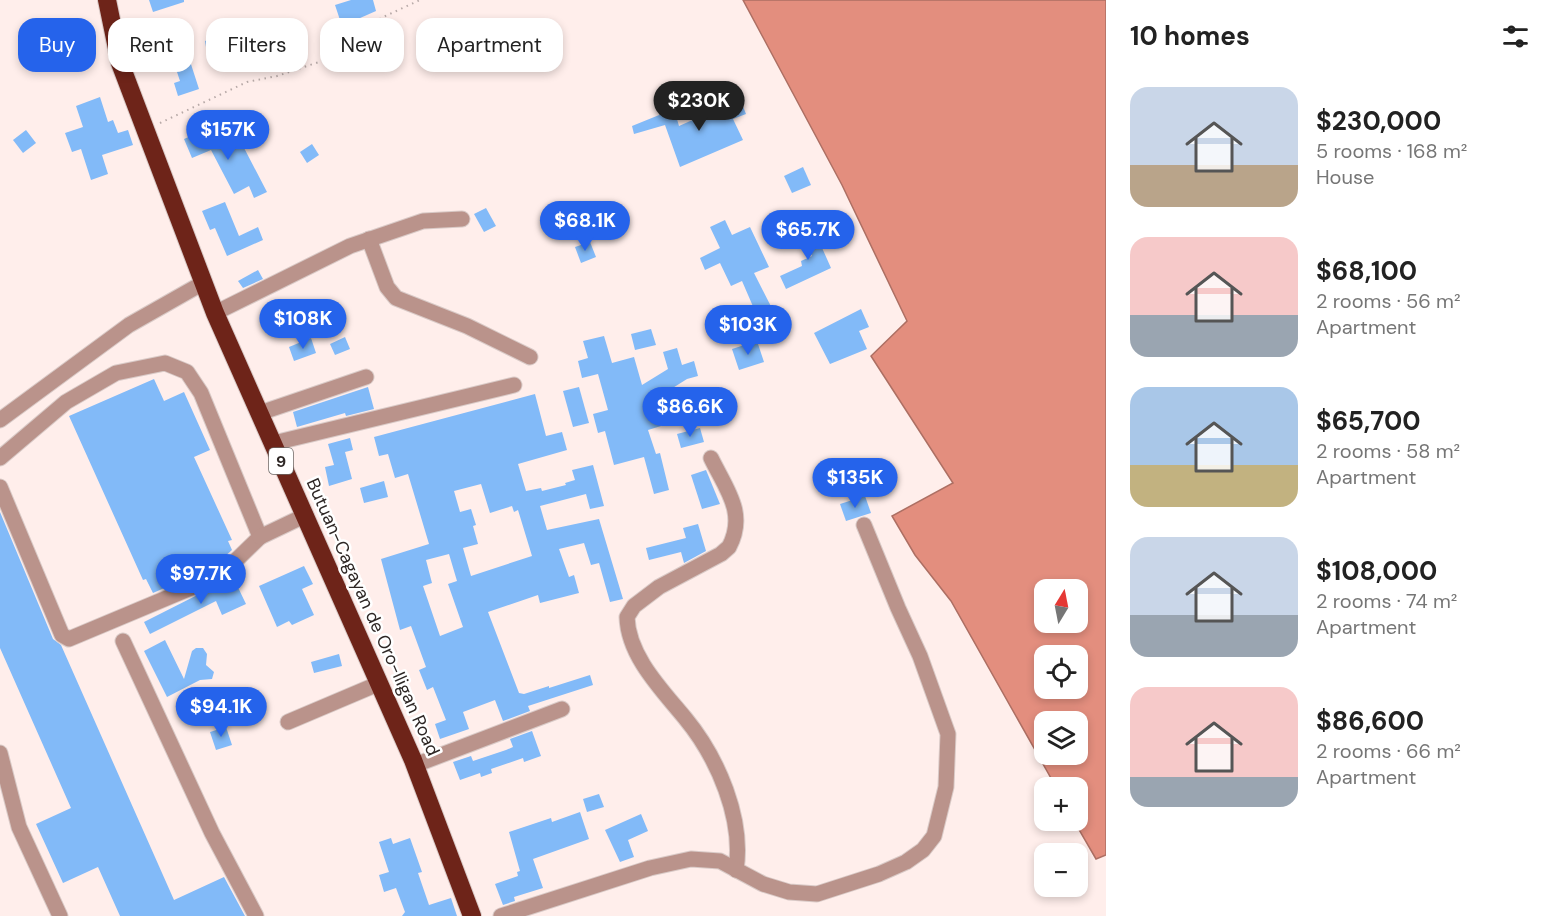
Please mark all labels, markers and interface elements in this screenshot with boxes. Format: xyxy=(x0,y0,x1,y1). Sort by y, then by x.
chip: Buy xyxy=(18,18,96,72)
chip: Rent xyxy=(108,18,194,72)
chip: Filters xyxy=(206,18,308,72)
chip: New xyxy=(320,18,404,72)
chip: Apartment xyxy=(416,18,563,72)
text: 10 homes xyxy=(1130,19,1250,53)
icon: filters xyxy=(1499,20,1532,53)
pin: $230K xyxy=(657,81,741,132)
text: $230K xyxy=(668,87,730,113)
text: $230,000 xyxy=(1316,104,1441,138)
pin: $157K xyxy=(186,110,270,161)
icon: home xyxy=(1178,111,1250,183)
text: $157K xyxy=(200,116,256,142)
text: 5 rooms · 168 m² xyxy=(1316,138,1467,164)
text: House xyxy=(1316,164,1374,190)
pin: $68.1K xyxy=(536,201,634,252)
text: $68.1K xyxy=(554,207,616,233)
pin: $65.7K xyxy=(759,210,857,261)
text: $65.7K xyxy=(775,216,841,242)
text: $68,100 xyxy=(1316,254,1417,288)
icon: home xyxy=(1178,261,1250,333)
text: 2 rooms · 56 m² xyxy=(1316,288,1461,314)
pin: $108K xyxy=(261,299,345,350)
text: $108K xyxy=(273,305,333,331)
pin: $103K xyxy=(706,305,790,356)
text: $103K xyxy=(719,311,777,337)
text: Apartment xyxy=(1316,314,1416,340)
pin: $86.6K xyxy=(641,387,739,438)
text: $86.6K xyxy=(657,393,723,419)
text: $65,700 xyxy=(1316,404,1421,438)
icon: home xyxy=(1178,411,1250,483)
text: 2 rooms · 58 m² xyxy=(1316,438,1460,464)
road number: 9 xyxy=(269,448,293,474)
pin: $135K xyxy=(813,458,897,509)
text: $135K xyxy=(827,464,883,490)
text: Apartment xyxy=(1316,464,1416,490)
street label: Butuan-Cagayan de Oro-Iligan Road xyxy=(301,474,445,760)
pin: $97.7K xyxy=(152,554,250,605)
text: $108,000 xyxy=(1316,554,1437,588)
text: $97.7K xyxy=(170,560,232,586)
icon: home xyxy=(1178,561,1250,633)
north arrow xyxy=(1034,579,1088,633)
map controls xyxy=(1034,579,1088,897)
text: 2 rooms · 74 m² xyxy=(1316,588,1457,614)
text: Apartment xyxy=(1316,614,1416,640)
button: locate xyxy=(1034,645,1088,699)
pin: $94.1K xyxy=(172,687,270,738)
text: $94.1K xyxy=(190,693,252,719)
text: $86,600 xyxy=(1316,704,1424,738)
button: layers xyxy=(1034,711,1088,765)
icon: home xyxy=(1178,711,1250,783)
text: 2 rooms · 66 m² xyxy=(1316,738,1461,764)
text: Apartment xyxy=(1316,764,1416,790)
button: + xyxy=(1034,777,1088,831)
button: − xyxy=(1034,843,1088,897)

